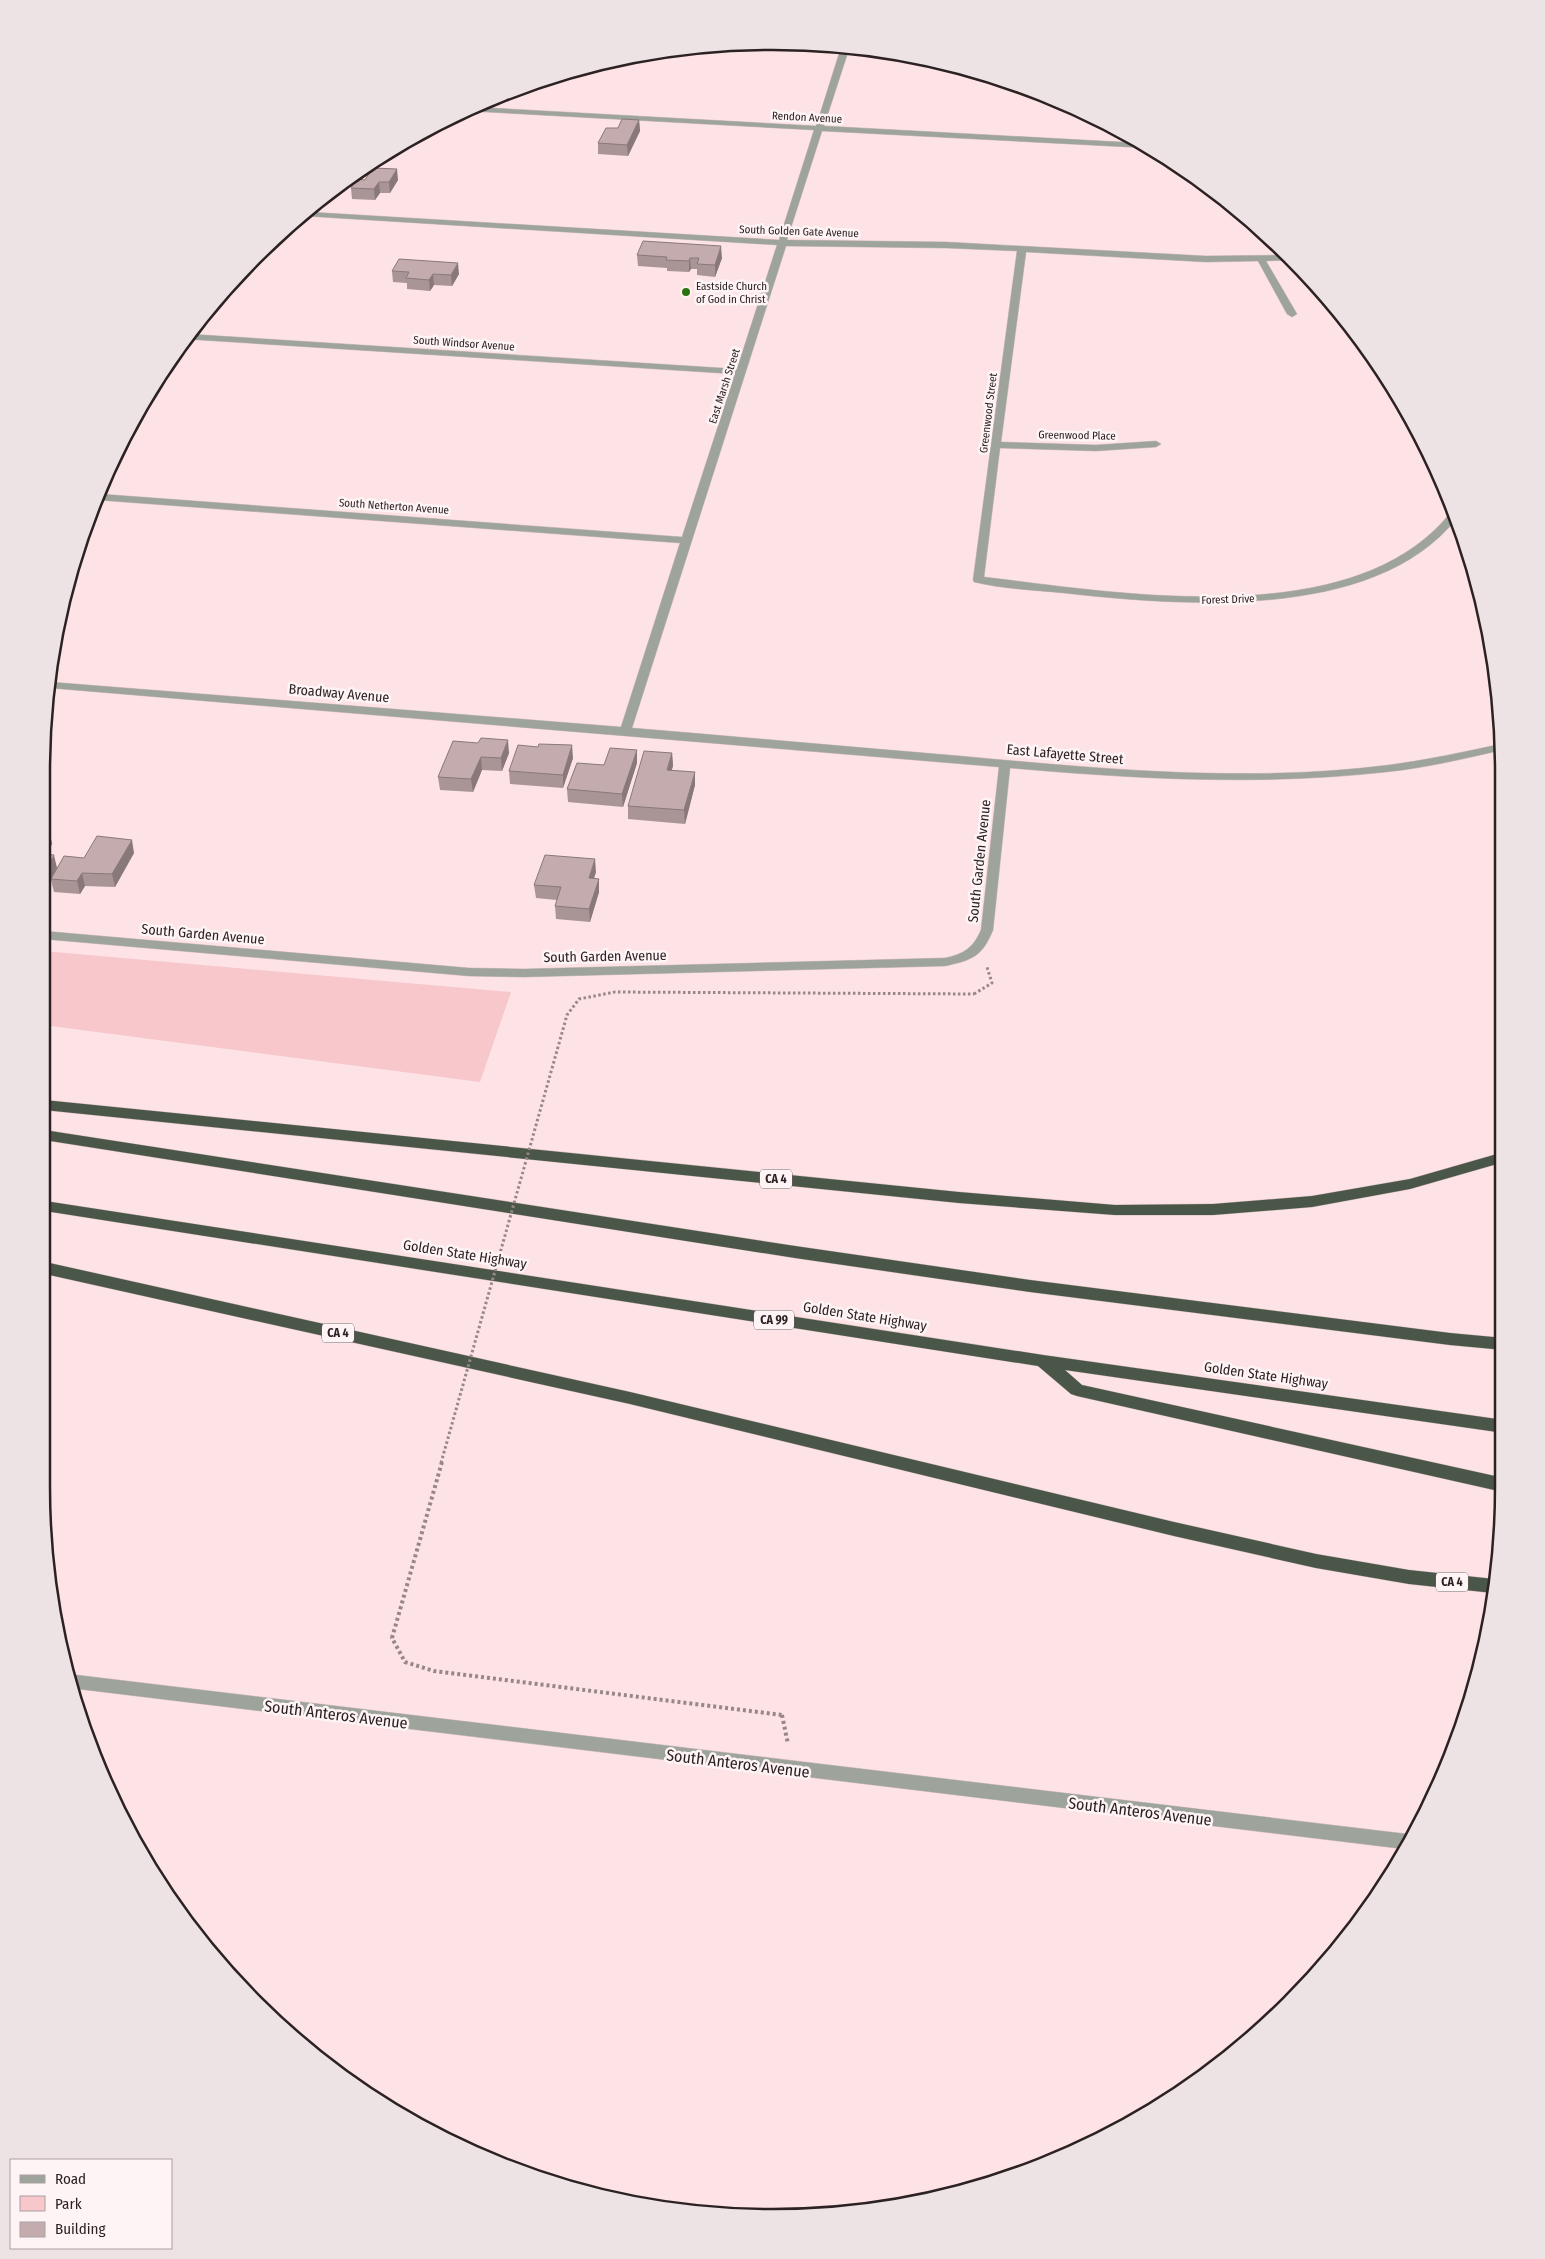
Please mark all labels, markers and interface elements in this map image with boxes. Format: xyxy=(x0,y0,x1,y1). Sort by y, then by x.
street label: Rendon Avenue xyxy=(772,109,842,126)
street label: South Golden Gate Avenue xyxy=(739,223,859,240)
place label: Eastside Church of God in Christ xyxy=(696,280,767,306)
marker: Eastside Church of God in Christ xyxy=(680,286,692,298)
street label: South Windsor Avenue xyxy=(413,333,515,354)
street label: East Marsh Street xyxy=(706,347,743,425)
street label: Greenwood Street xyxy=(977,372,1000,454)
street label: Greenwood Place xyxy=(1038,428,1116,443)
street label: South Netherton Avenue xyxy=(338,496,449,517)
street label: Forest Drive xyxy=(1201,592,1255,607)
street label: Broadway Avenue xyxy=(288,681,390,706)
street label: East Lafayette Street xyxy=(1006,741,1125,768)
street label: South Garden Avenue xyxy=(965,799,994,923)
street label: South Garden Avenue xyxy=(141,921,265,948)
street label: South Garden Avenue xyxy=(543,947,667,966)
road number: CA 4 xyxy=(760,1170,792,1188)
street label: Golden State Highway xyxy=(402,1236,529,1273)
street label: Golden State Highway xyxy=(802,1298,929,1335)
road number: CA 99 xyxy=(754,1310,794,1330)
road number: CA 4 xyxy=(322,1324,354,1342)
street label: Golden State Highway xyxy=(1203,1358,1330,1393)
road number: CA 4 xyxy=(1436,1572,1468,1591)
street label: South Anteros Avenue xyxy=(263,1696,409,1733)
street label: South Anteros Avenue xyxy=(665,1745,811,1782)
street label: South Anteros Avenue xyxy=(1067,1793,1213,1830)
legend xyxy=(10,2159,172,2249)
text: Road xyxy=(55,2170,86,2188)
text: Park xyxy=(55,2195,82,2213)
text: Building xyxy=(55,2220,106,2238)

